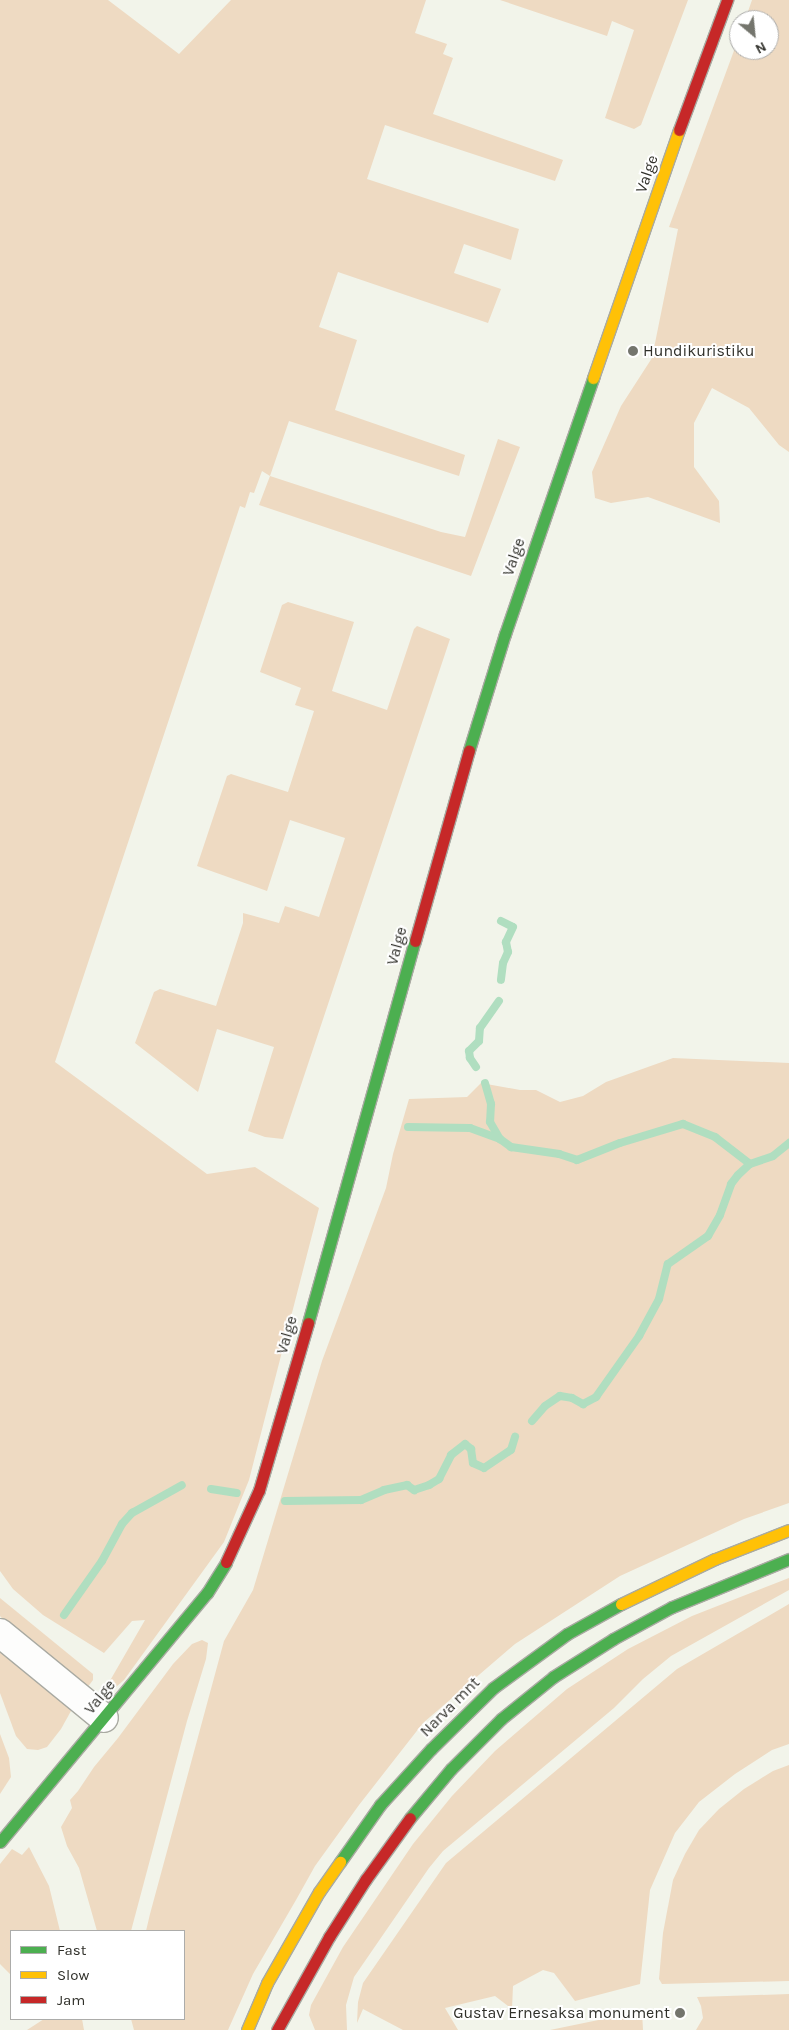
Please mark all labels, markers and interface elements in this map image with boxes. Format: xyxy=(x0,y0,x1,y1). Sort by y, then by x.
north arrow xyxy=(729,10,779,60)
text: N xyxy=(752,38,769,58)
street label: Valge xyxy=(632,152,662,196)
place label: Hundikuristiku xyxy=(643,341,754,361)
marker: Hundikuristiku xyxy=(627,345,639,357)
street label: Valge xyxy=(499,535,529,579)
street label: Valge xyxy=(383,925,411,967)
street label: Valge xyxy=(272,1314,302,1356)
street label: Narva mnt xyxy=(416,1673,484,1741)
street label: Valge xyxy=(80,1676,120,1718)
legend xyxy=(10,1930,185,2020)
text: Fast xyxy=(57,1941,86,1959)
text: Slow xyxy=(57,1966,89,1984)
text: Jam xyxy=(57,1991,85,2009)
place label: Gustav Ernesaksa monument xyxy=(453,2003,670,2023)
marker: Gustav Ernesaksa monument xyxy=(674,2007,686,2019)

